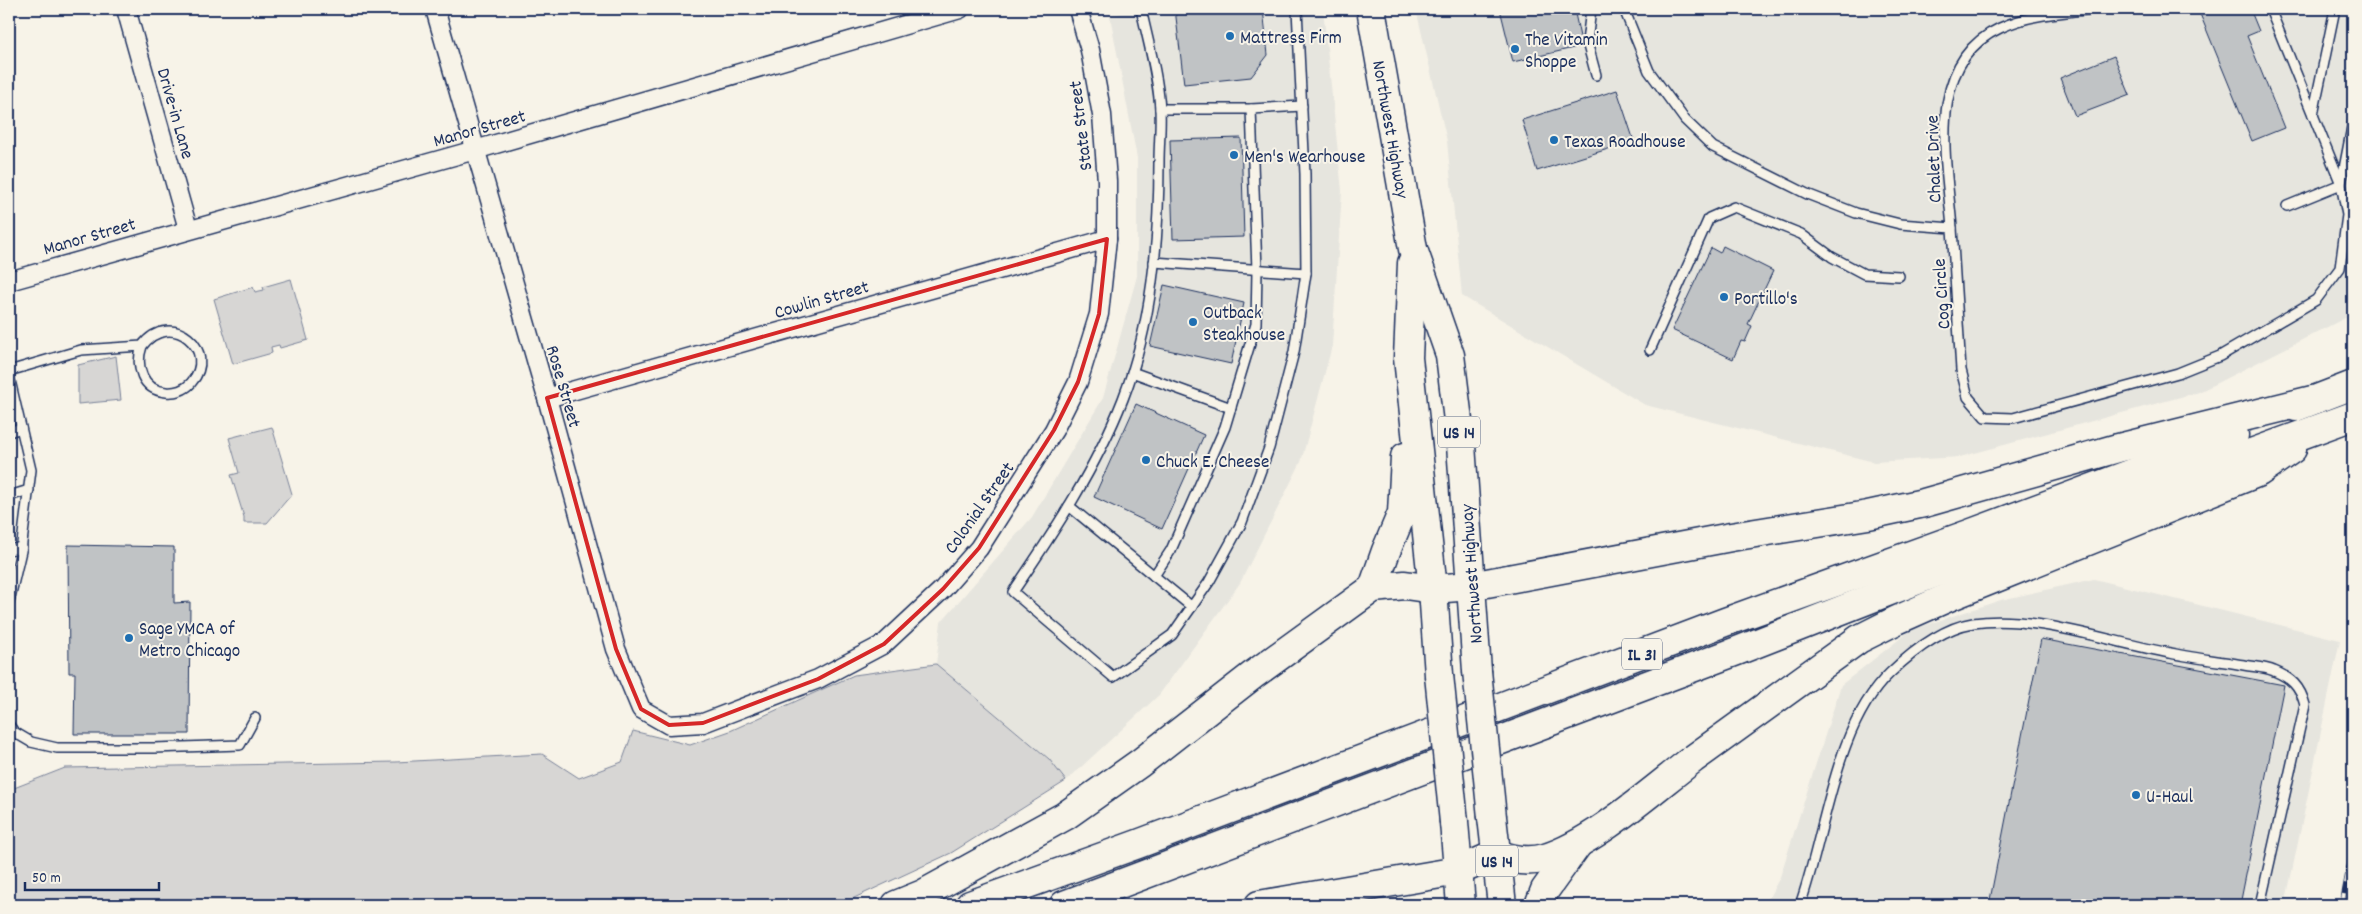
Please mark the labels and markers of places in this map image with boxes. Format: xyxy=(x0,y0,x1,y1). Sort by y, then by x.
place label: Mattress Firm xyxy=(1240,26,1342,53)
place label: The Vitamin Shoppe xyxy=(1525,28,1608,77)
marker: Mattress Firm xyxy=(1224,30,1236,42)
marker: The Vitamin Shoppe xyxy=(1509,43,1521,55)
place label: Texas Roadhouse xyxy=(1564,130,1686,157)
marker: Texas Roadhouse xyxy=(1548,134,1560,146)
place label: Men's Wearhouse xyxy=(1244,145,1365,172)
marker: Men's Wearhouse xyxy=(1228,149,1240,161)
place label: Portillo's xyxy=(1734,287,1798,314)
marker: Portillo's xyxy=(1718,291,1730,303)
place label: Outback Steakhouse xyxy=(1203,301,1285,350)
marker: Outback Steakhouse xyxy=(1187,316,1199,328)
place label: Chuck E. Cheese xyxy=(1156,450,1269,477)
marker: Chuck E. Cheese xyxy=(1140,454,1152,466)
place label: Sage YMCA of Metro Chicago xyxy=(139,617,240,666)
marker: Sage YMCA of Metro Chicago xyxy=(123,632,135,644)
place label: U-Haul xyxy=(2146,785,2193,812)
marker: U-Haul xyxy=(2130,789,2142,801)

